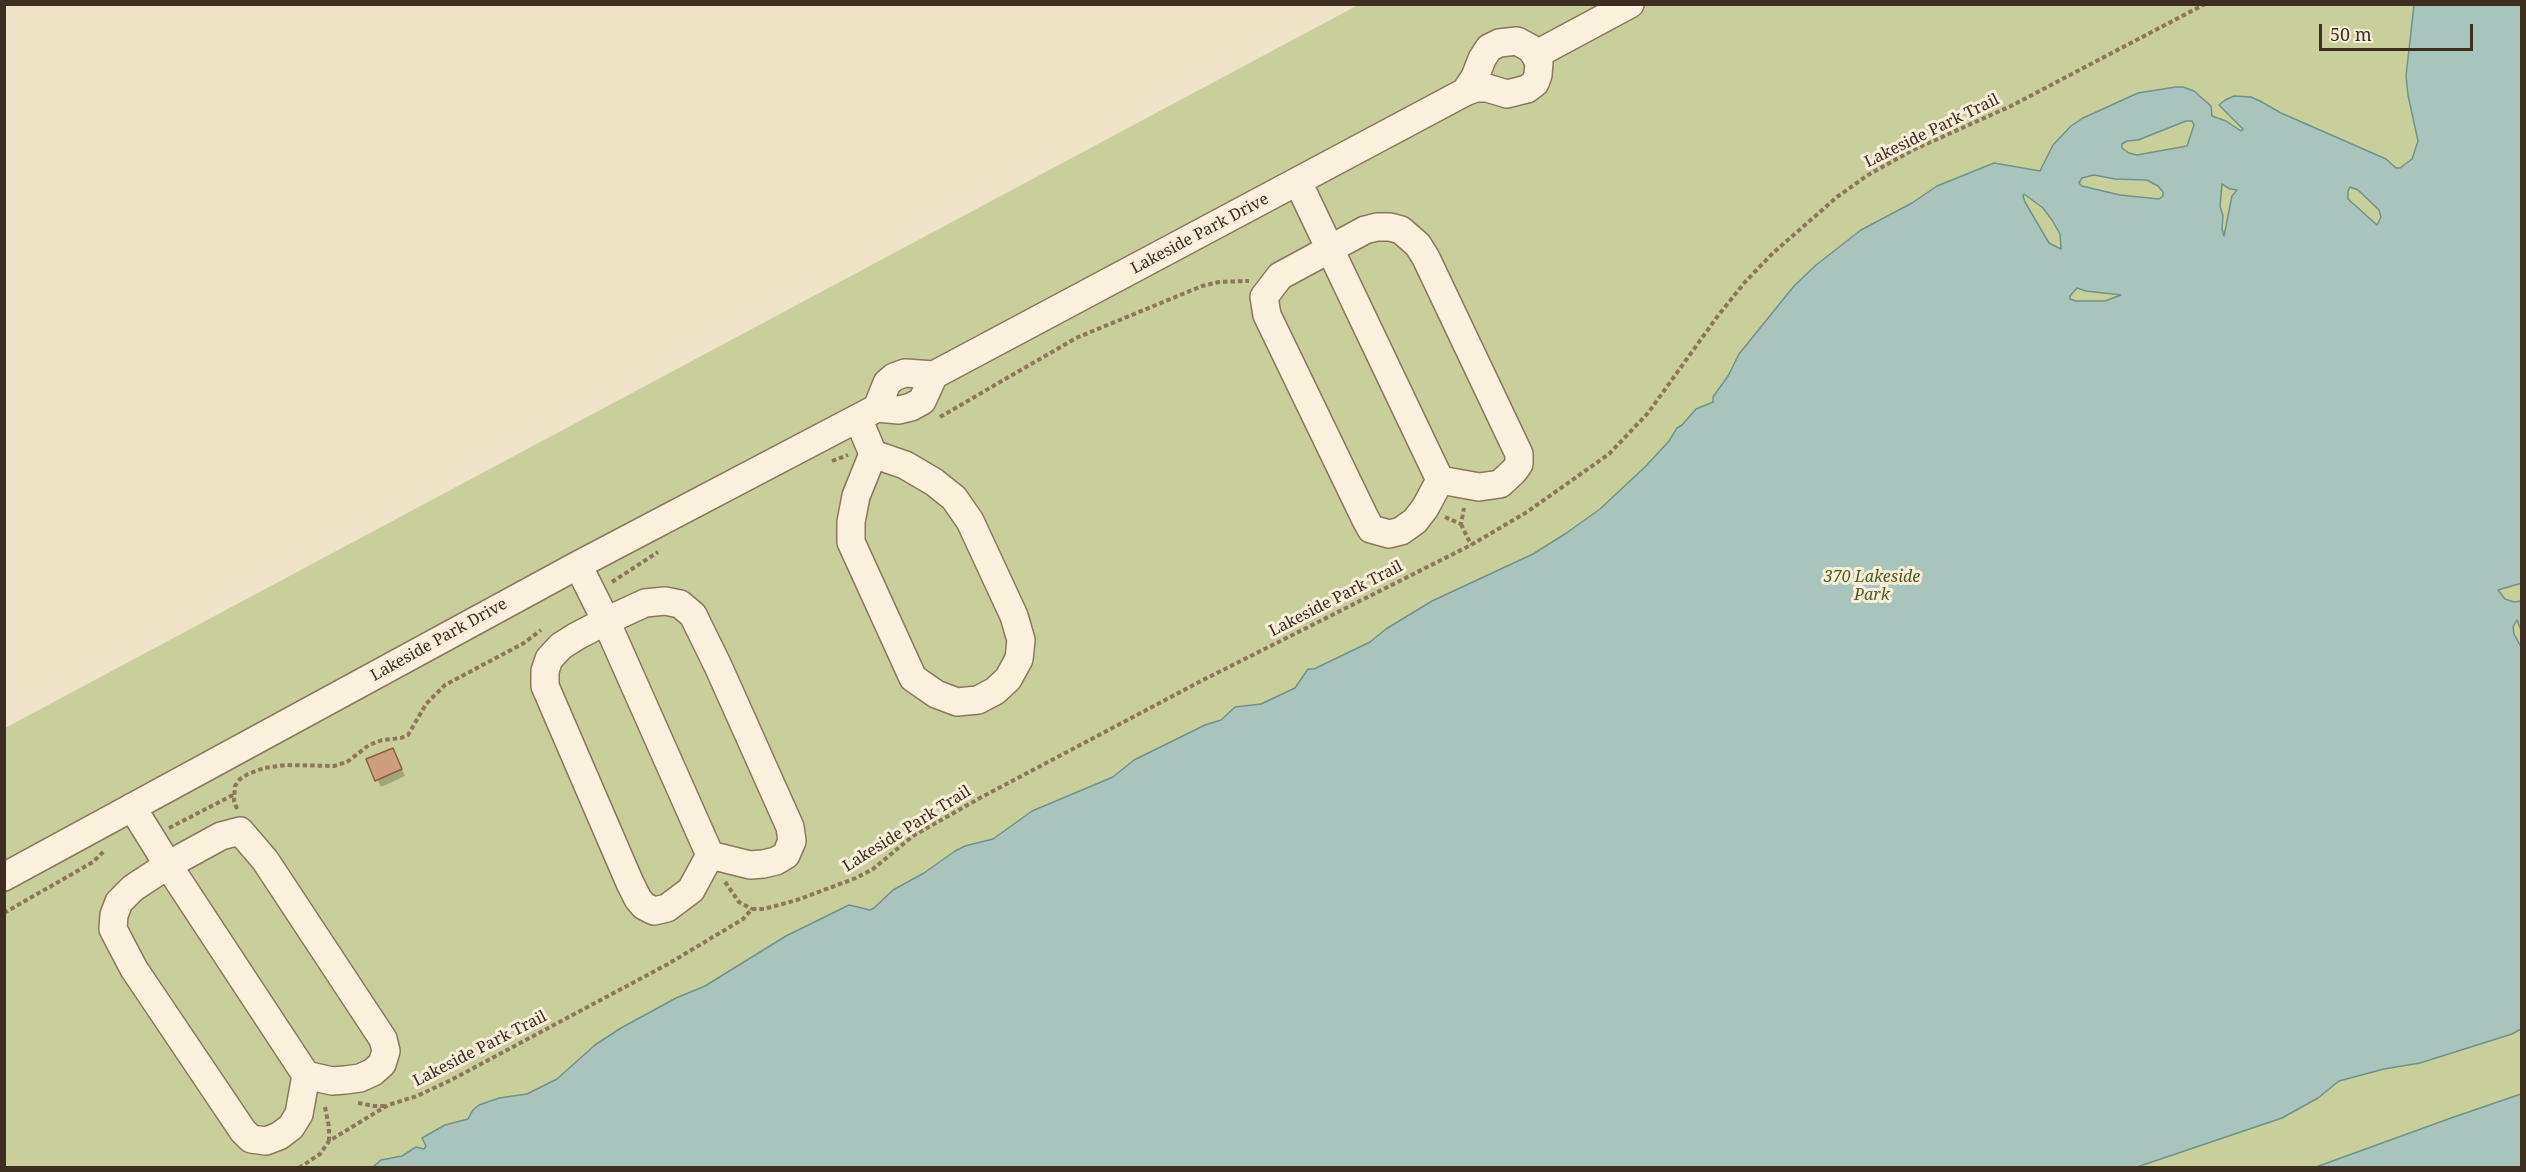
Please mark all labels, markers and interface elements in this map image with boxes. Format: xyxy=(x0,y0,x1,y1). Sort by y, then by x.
scale bar xyxy=(2322,12,2476,50)
text: 50 m xyxy=(2330,22,2372,46)
street label: Lakeside Park Trail xyxy=(1862,90,2002,172)
street label: Lakeside Park Drive xyxy=(1128,190,1272,278)
street label: Lakeside Park Trail xyxy=(1266,557,1406,641)
park label: 370 Lakeside Park xyxy=(1824,567,1920,605)
street label: Lakeside Park Drive xyxy=(367,594,511,686)
street label: Lakeside Park Trail xyxy=(839,782,975,876)
street label: Lakeside Park Trail xyxy=(410,1007,550,1091)

